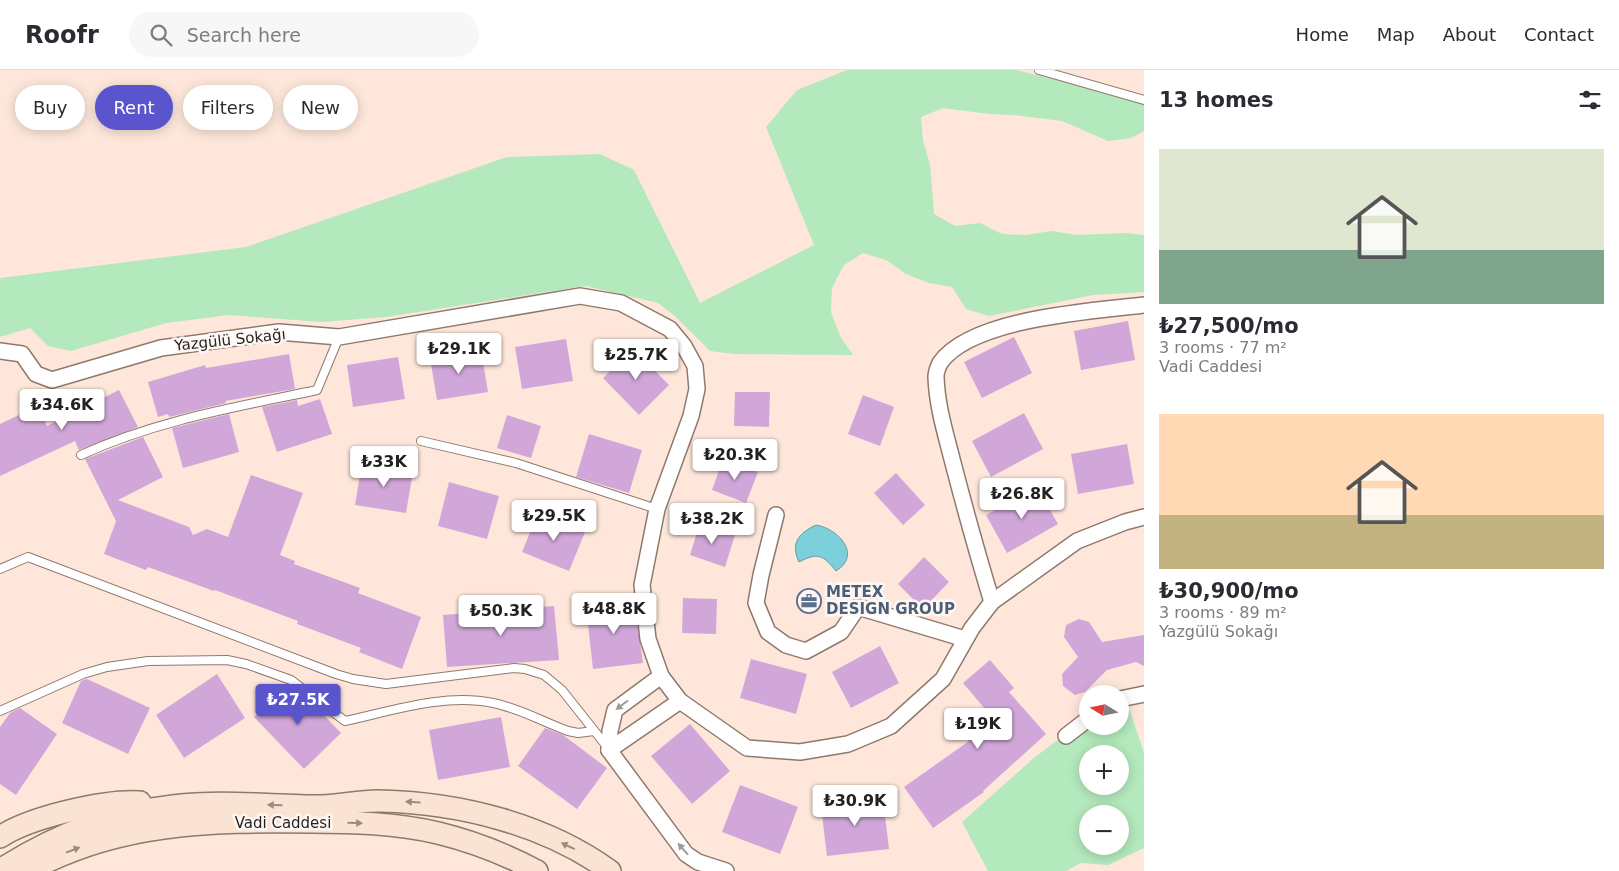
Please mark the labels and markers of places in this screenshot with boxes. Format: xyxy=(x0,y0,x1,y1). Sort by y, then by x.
pin: ₺29.1K xyxy=(418,332,500,375)
pin: ₺25.7K xyxy=(595,338,677,381)
pin: ₺34.6K xyxy=(21,388,103,431)
pin: ₺20.3K xyxy=(694,438,776,481)
pin: ₺33K xyxy=(354,446,414,488)
pin: ₺26.8K xyxy=(981,478,1063,520)
pin: ₺29.5K xyxy=(513,500,595,542)
pin: ₺38.2K xyxy=(671,502,753,545)
place label: METEX DESIGN GROUP xyxy=(826,583,955,618)
office icon: METEX DESIGN GROUP xyxy=(796,588,822,614)
pin: ₺48.8K xyxy=(573,592,655,635)
pin: ₺50.3K xyxy=(460,594,542,637)
pin: ₺27.5K xyxy=(257,684,339,726)
pin: ₺19K xyxy=(948,708,1008,750)
pin: ₺30.9K xyxy=(814,784,896,827)

